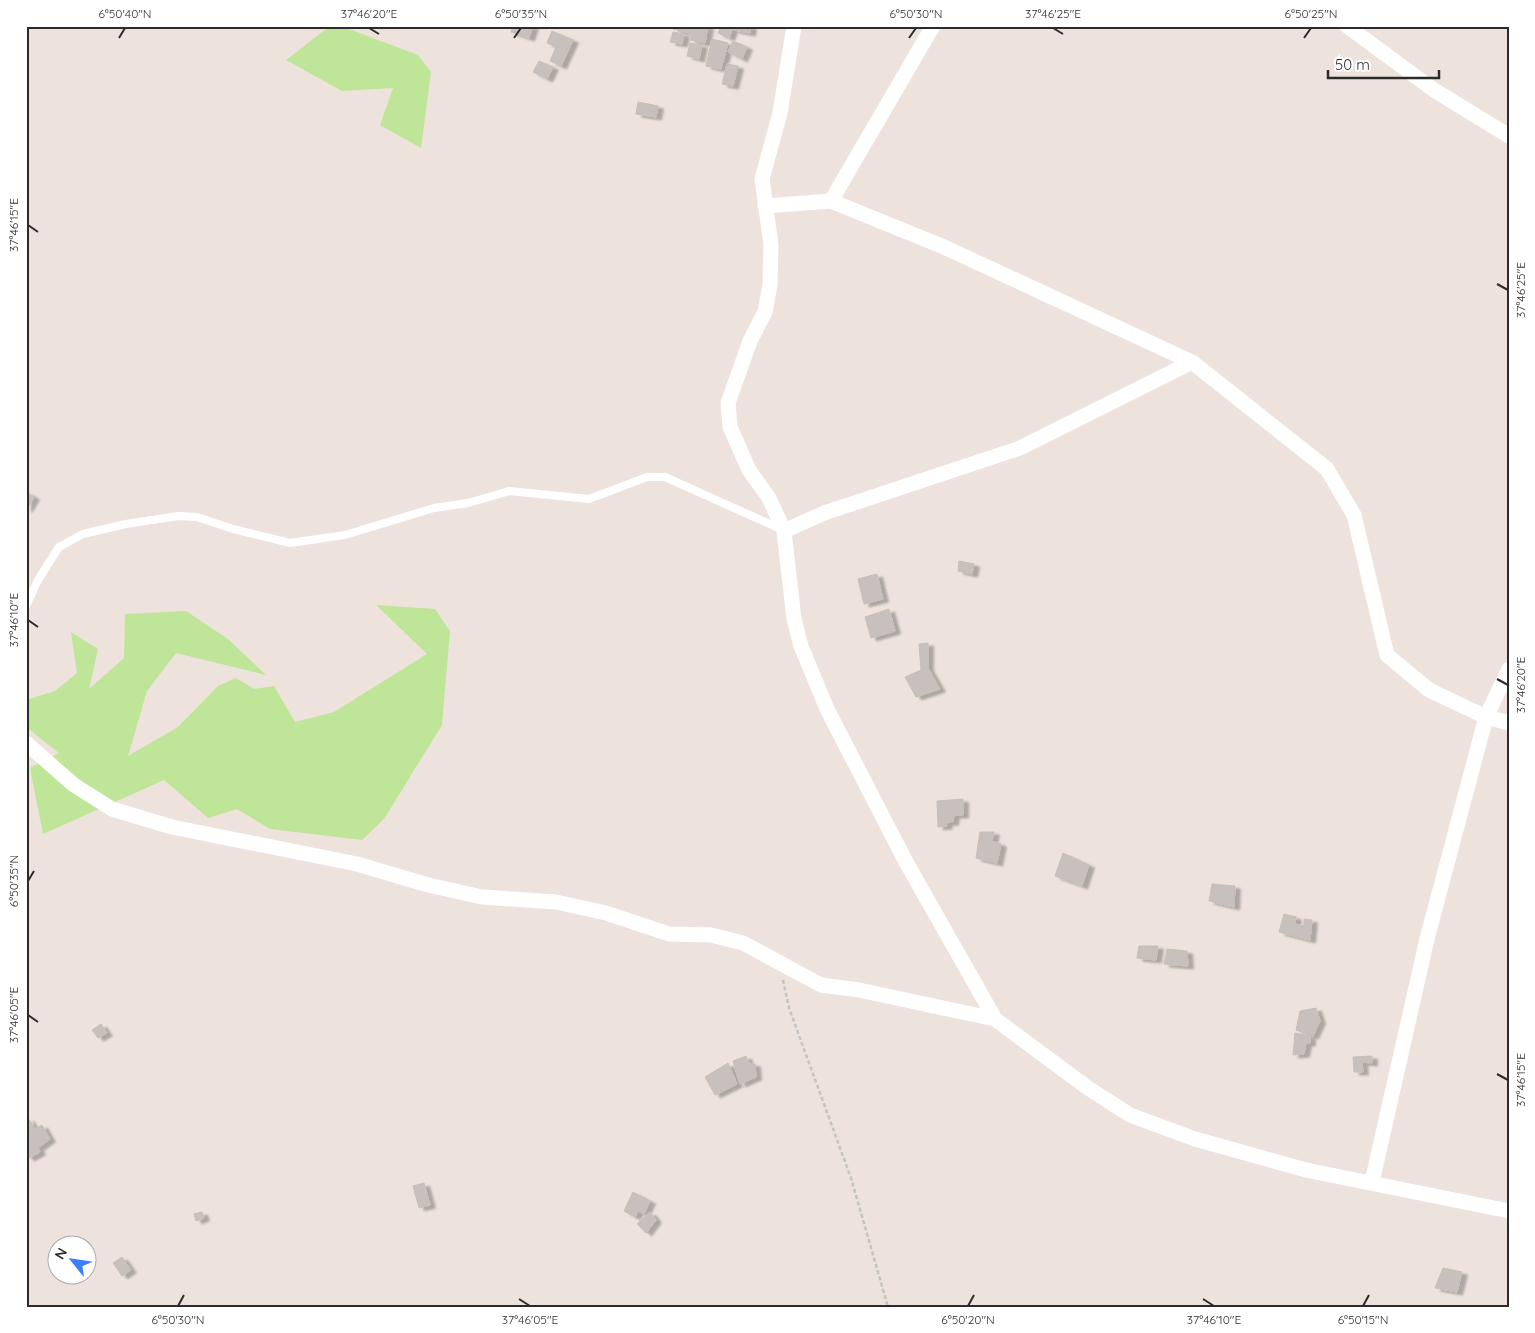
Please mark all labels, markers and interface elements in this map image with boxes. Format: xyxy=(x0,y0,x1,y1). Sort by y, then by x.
text: 6°50'40"N xyxy=(98,6,152,21)
text: 37°46'20"E xyxy=(341,6,398,21)
text: 6°50'35"N xyxy=(495,6,547,21)
text: 6°50'30"N xyxy=(889,6,943,21)
text: 37°46'25"E xyxy=(1025,6,1081,21)
text: 6°50'25"N xyxy=(1285,6,1337,21)
scale bar xyxy=(1328,48,1439,80)
text: 50 m xyxy=(1335,55,1370,74)
text: 37°46'15"E xyxy=(6,198,21,252)
text: 37°46'25"E xyxy=(1513,262,1528,318)
text: 37°46'10"E xyxy=(6,593,21,647)
text: 37°46'20"E xyxy=(1513,656,1528,713)
text: 6°50'35"N xyxy=(6,855,21,907)
text: 37°46'05"E xyxy=(6,987,21,1043)
text: 37°46'15"E xyxy=(1513,1053,1528,1107)
north arrow xyxy=(48,1236,98,1286)
text: N xyxy=(50,1245,71,1262)
text: 6°50'30"N xyxy=(151,1312,205,1327)
text: 37°46'05"E xyxy=(502,1312,558,1327)
text: 6°50'20"N xyxy=(941,1312,995,1327)
text: 37°46'10"E xyxy=(1187,1312,1241,1327)
text: 6°50'15"N xyxy=(1338,1312,1388,1327)

